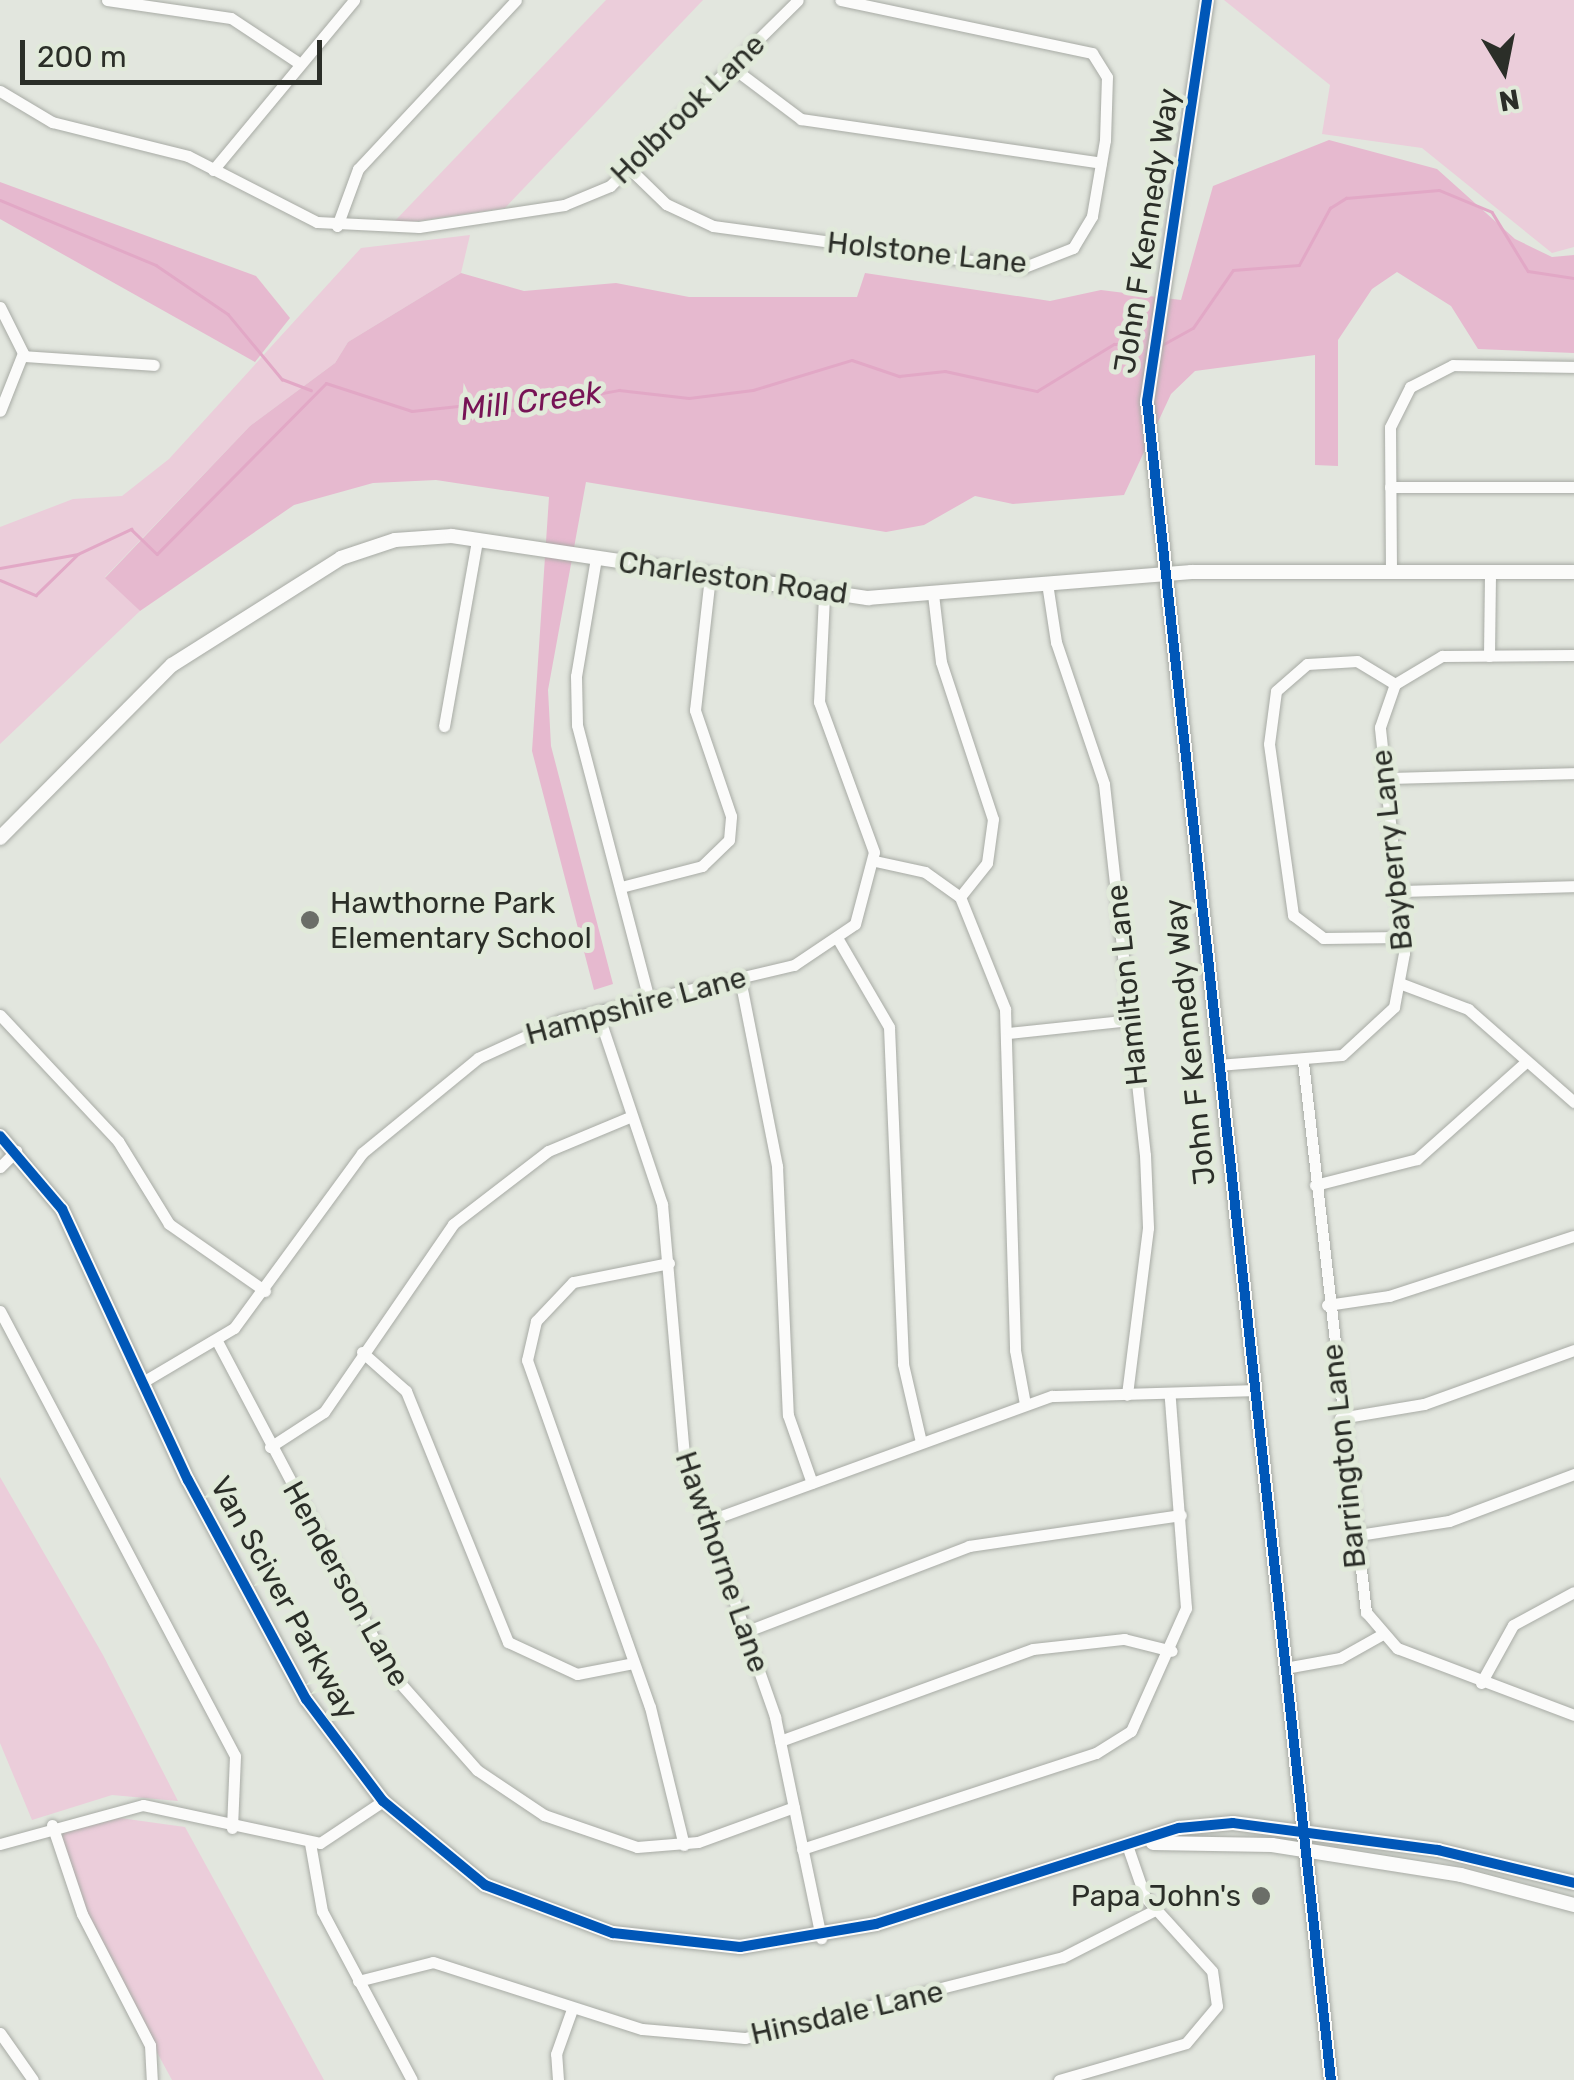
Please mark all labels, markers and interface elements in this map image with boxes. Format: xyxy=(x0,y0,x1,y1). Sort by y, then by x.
scale bar xyxy=(25,20,328,82)
north arrow xyxy=(1454,20,1554,120)
street label: Holbrook Lane xyxy=(603,26,773,192)
text: 200 m xyxy=(37,39,127,75)
text: N xyxy=(1497,82,1522,118)
street label: John F Kennedy Way xyxy=(1107,85,1187,377)
street label: Holstone Lane xyxy=(825,225,1029,281)
water label: Mill Creek xyxy=(458,373,604,429)
street label: Charleston Road xyxy=(616,544,850,612)
street label: Bayberry Lane xyxy=(1364,747,1420,953)
street label: Hamilton Lane xyxy=(1099,883,1155,1087)
place label: Hawthorne Park Elementary School xyxy=(330,885,593,956)
street label: John F Kennedy Way xyxy=(1157,896,1223,1188)
marker: Hawthorne Park Elementary School xyxy=(299,909,321,931)
street label: Hampshire Lane xyxy=(522,959,750,1053)
street label: Barrington Lane xyxy=(1314,1342,1374,1570)
street label: Hawthorne Lane xyxy=(667,1447,777,1677)
street label: Van Sciver Parkway xyxy=(202,1470,366,1726)
street label: Henderson Lane xyxy=(275,1475,417,1693)
place label: Papa John's xyxy=(1071,1878,1241,1914)
marker: Papa John's xyxy=(1250,1885,1272,1907)
street label: Hinsdale Lane xyxy=(747,1973,947,2053)

